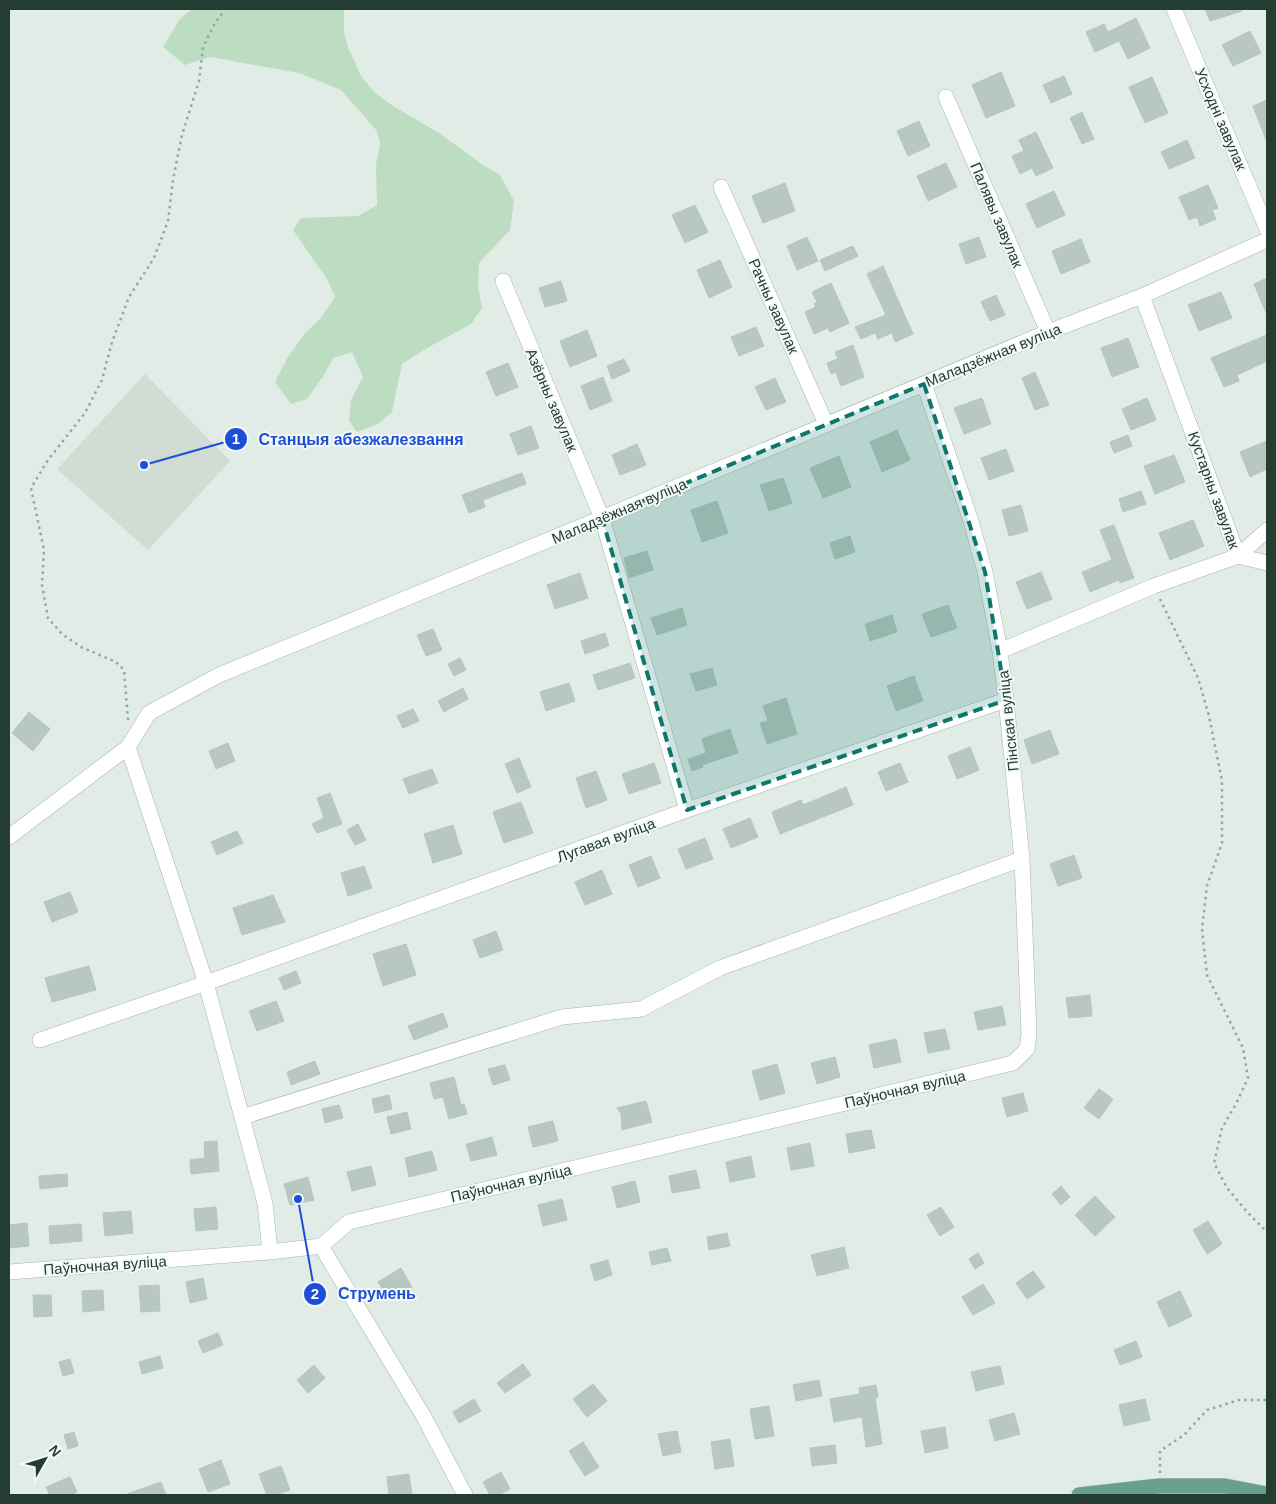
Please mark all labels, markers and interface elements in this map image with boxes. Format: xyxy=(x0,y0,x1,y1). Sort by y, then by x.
street label: Усходні завулак xyxy=(1192,65,1250,173)
street label: Палявы завулак xyxy=(967,160,1027,271)
street label: Рачны завулак xyxy=(745,256,803,357)
street label: Маладзёжная вуліца xyxy=(923,320,1064,390)
street label: Азёрны завулак xyxy=(523,346,582,455)
callout: Станцыя абезжалезвання xyxy=(223,424,473,455)
street label: Кустарны завулак xyxy=(1185,429,1243,552)
text: 1 xyxy=(232,430,240,447)
text: Станцыя абезжалезвання xyxy=(258,431,464,448)
street label: Маладзёжная вуліца xyxy=(549,475,690,547)
street label: Пінская вуліца xyxy=(994,669,1022,772)
street label: Лугавая вуліца xyxy=(555,814,658,866)
street label: Паўночная вуліца xyxy=(843,1067,968,1111)
street label: Паўночная вуліца xyxy=(449,1161,574,1205)
street label: Паўночная вуліца xyxy=(43,1252,168,1278)
callout: Струмень xyxy=(303,1278,426,1309)
text: 2 xyxy=(311,1285,319,1302)
text: Струмень xyxy=(338,1285,416,1302)
north arrow xyxy=(20,1434,70,1484)
text: N xyxy=(46,1442,65,1460)

